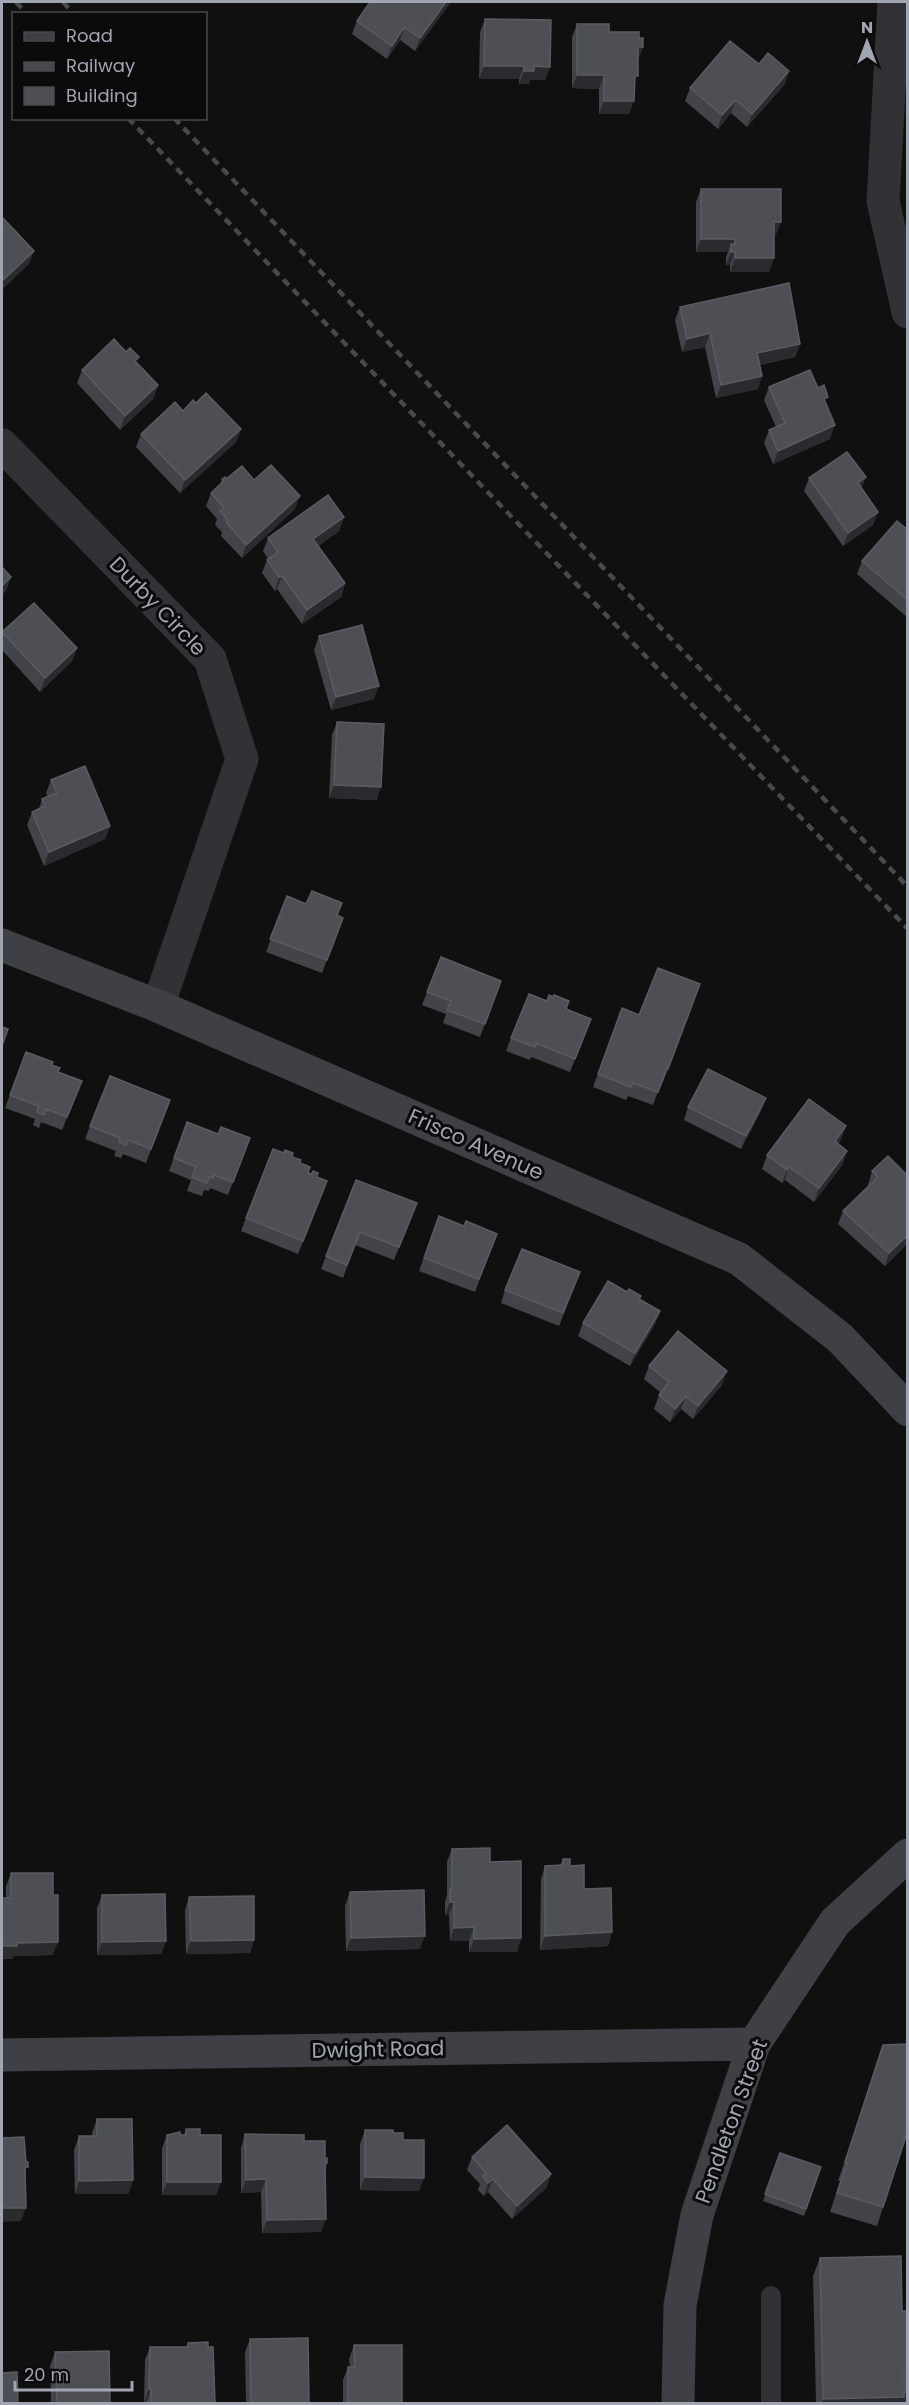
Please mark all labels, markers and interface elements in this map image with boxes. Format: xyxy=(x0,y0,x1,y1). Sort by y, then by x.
legend xyxy=(12,12,207,120)
north arrow xyxy=(837,12,897,72)
text: N xyxy=(861,16,873,39)
text: Road xyxy=(66,23,113,48)
text: Railway xyxy=(66,53,135,78)
text: Building xyxy=(66,83,138,108)
street label: Durby Circle xyxy=(103,550,213,662)
street label: Frisco Avenue xyxy=(404,1101,548,1187)
street label: Dwight Road xyxy=(311,2033,445,2065)
street label: Pendleton Street xyxy=(688,2035,774,2207)
scale bar xyxy=(15,2354,132,2392)
text: 20 m xyxy=(24,2362,69,2387)

